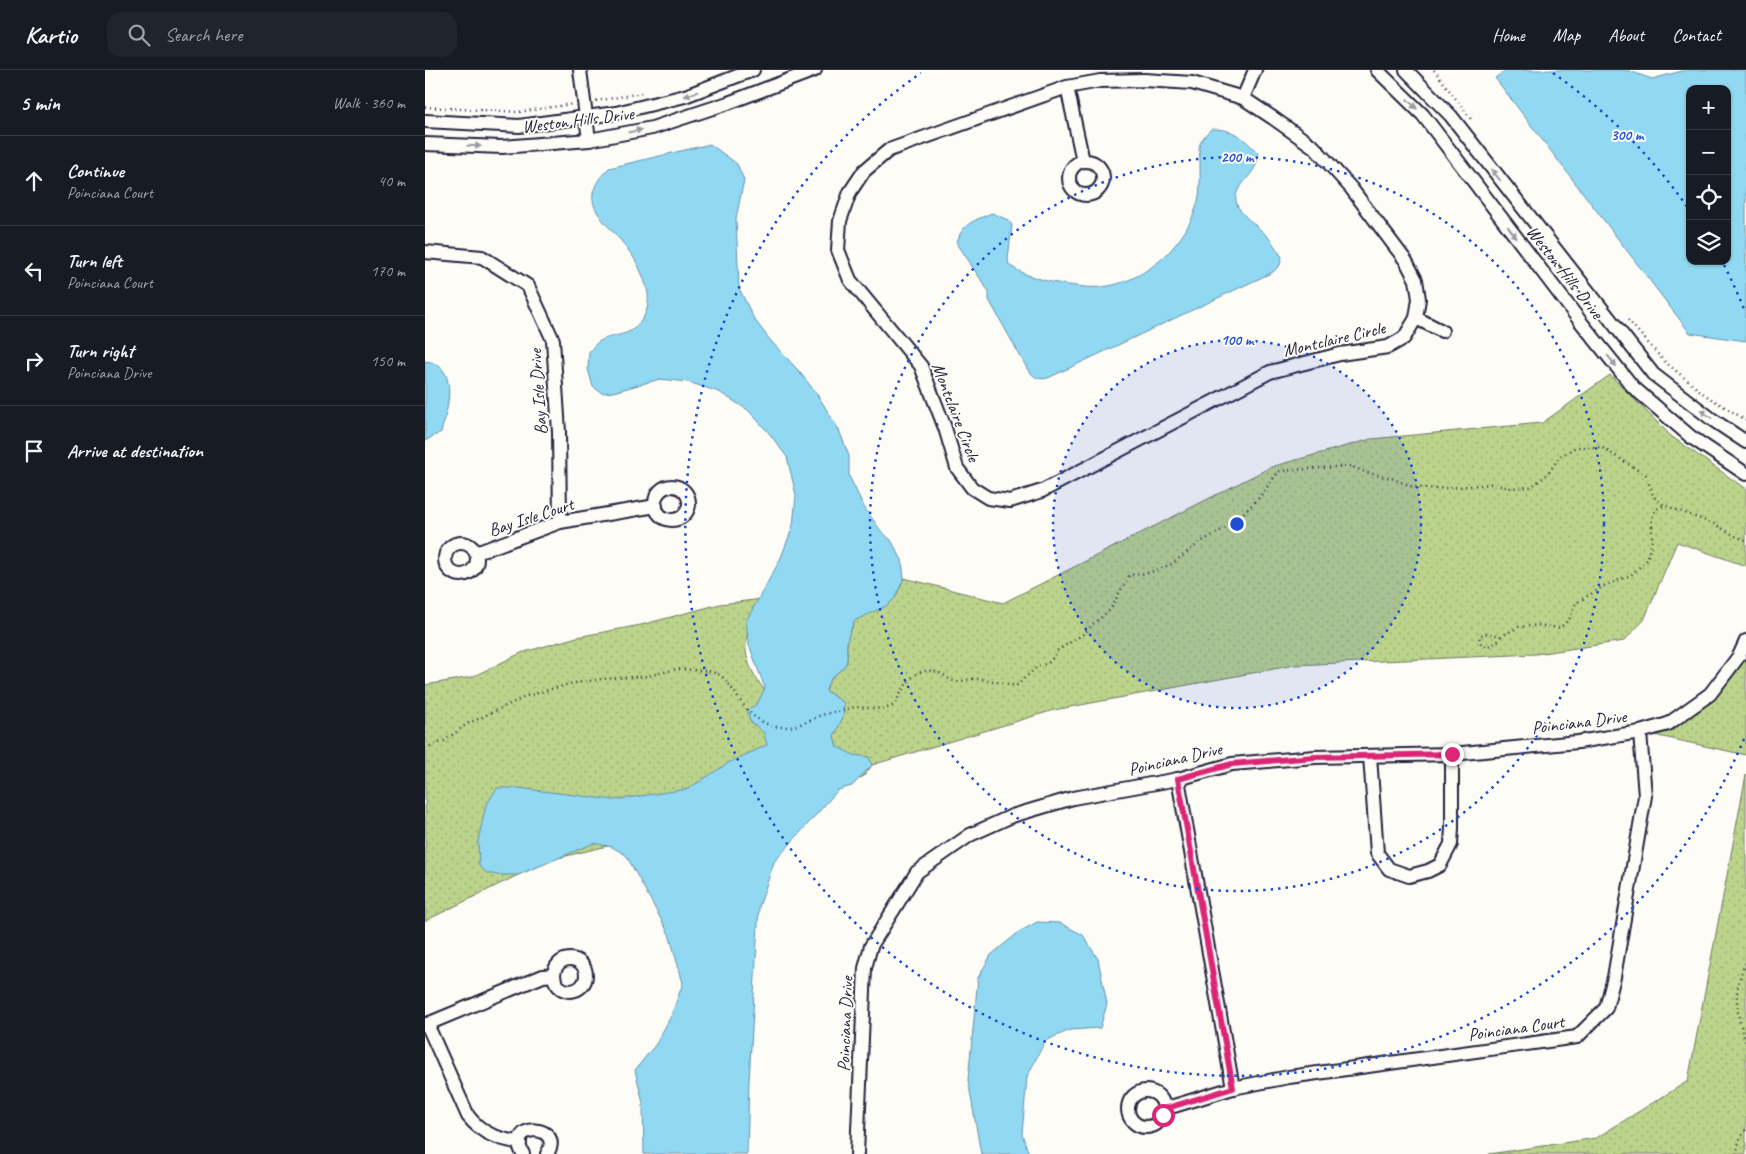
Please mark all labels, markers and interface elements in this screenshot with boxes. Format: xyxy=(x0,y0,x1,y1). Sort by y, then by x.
search box xyxy=(107,12,457,57)
text: Kartio xyxy=(25,20,77,50)
icon: search xyxy=(125,21,153,49)
text: Search here xyxy=(165,23,242,47)
text: Home xyxy=(1492,24,1525,46)
text: Map xyxy=(1553,24,1580,46)
text: About xyxy=(1608,24,1644,46)
text: Contact xyxy=(1672,24,1721,46)
map controls xyxy=(1686,85,1731,265)
button: + xyxy=(1686,85,1731,130)
text: 5 min xyxy=(20,90,60,116)
one-way arrow xyxy=(683,90,698,98)
text: Walk · 360 m xyxy=(333,93,405,113)
one-way arrow xyxy=(1406,98,1418,110)
street label: Weston Hills Drive xyxy=(521,102,636,138)
text: 300 m xyxy=(1611,126,1645,145)
one-way arrow xyxy=(627,127,643,135)
button: − xyxy=(1686,130,1731,175)
one-way arrow xyxy=(466,142,482,150)
text: 200 m xyxy=(1221,148,1255,167)
text: Continue xyxy=(67,159,124,183)
icon: ahead xyxy=(20,167,48,195)
one-way arrow xyxy=(1491,169,1502,182)
text: 40 m xyxy=(378,171,405,191)
button: locate xyxy=(1686,175,1731,220)
text: Poinciana Court xyxy=(67,183,153,203)
button: layers xyxy=(1686,220,1731,265)
street label: Weston Hills Drive xyxy=(1522,221,1609,324)
one-way arrow xyxy=(1507,225,1517,239)
text: Turn left xyxy=(67,249,122,273)
icon: left xyxy=(20,257,48,285)
text: 170 m xyxy=(371,261,405,281)
text: Poinciana Court xyxy=(67,273,153,293)
street label: Montclaire Circle xyxy=(1281,316,1388,361)
text: 100 m xyxy=(1221,331,1255,350)
text: Turn right xyxy=(67,339,134,363)
icon: right xyxy=(20,347,48,375)
street label: Bay Isle Drive xyxy=(524,347,552,436)
text: 150 m xyxy=(371,351,405,371)
one-way arrow xyxy=(1606,354,1617,367)
street label: Montclaire Circle xyxy=(927,359,985,466)
text: Poinciana Drive xyxy=(67,363,152,383)
one-way arrow xyxy=(1700,409,1713,420)
icon: arrive xyxy=(20,437,48,465)
text: Arrive at destination xyxy=(67,439,203,463)
street label: Bay Isle Court xyxy=(486,492,578,541)
centre of rings xyxy=(1228,515,1246,533)
street label: Poinciana Drive xyxy=(1530,705,1629,739)
street label: Poinciana Drive xyxy=(1126,737,1225,780)
route end xyxy=(1441,743,1464,766)
street label: Poinciana Drive xyxy=(832,975,858,1072)
street label: Poinciana Court xyxy=(1467,1010,1567,1046)
route start xyxy=(1152,1104,1175,1127)

